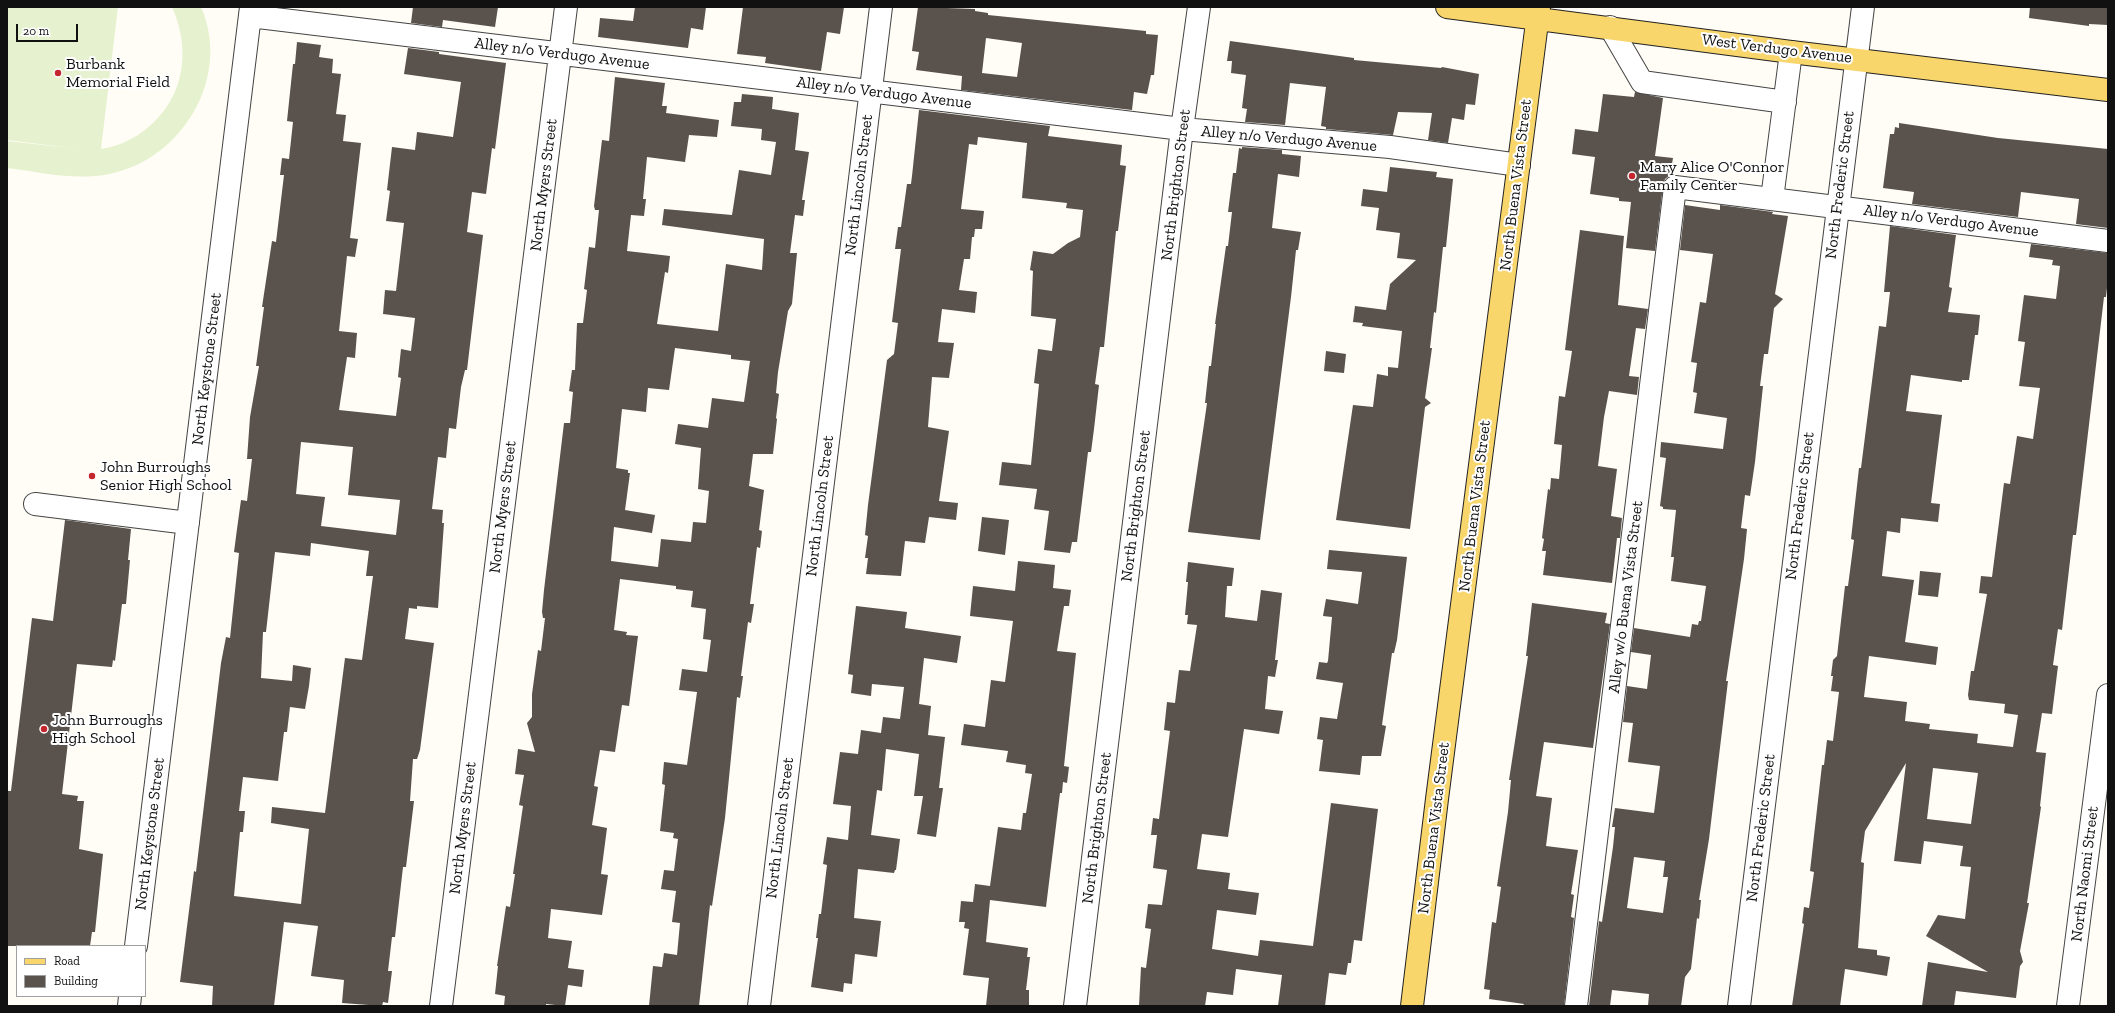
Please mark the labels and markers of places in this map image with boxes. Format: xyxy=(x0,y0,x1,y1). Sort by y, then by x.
place label: Burbank Memorial Field xyxy=(66,54,170,92)
marker: Burbank Memorial Field xyxy=(53,68,63,78)
place label: Mary Alice O'Connor Family Center xyxy=(1640,157,1784,195)
marker: Mary Alice O'Connor Family Center xyxy=(1627,171,1637,181)
place label: John Burroughs Senior High School xyxy=(100,457,232,495)
marker: John Burroughs Senior High School xyxy=(87,471,97,481)
place label: John Burroughs High School xyxy=(52,710,163,748)
marker: John Burroughs High School xyxy=(39,724,49,734)

